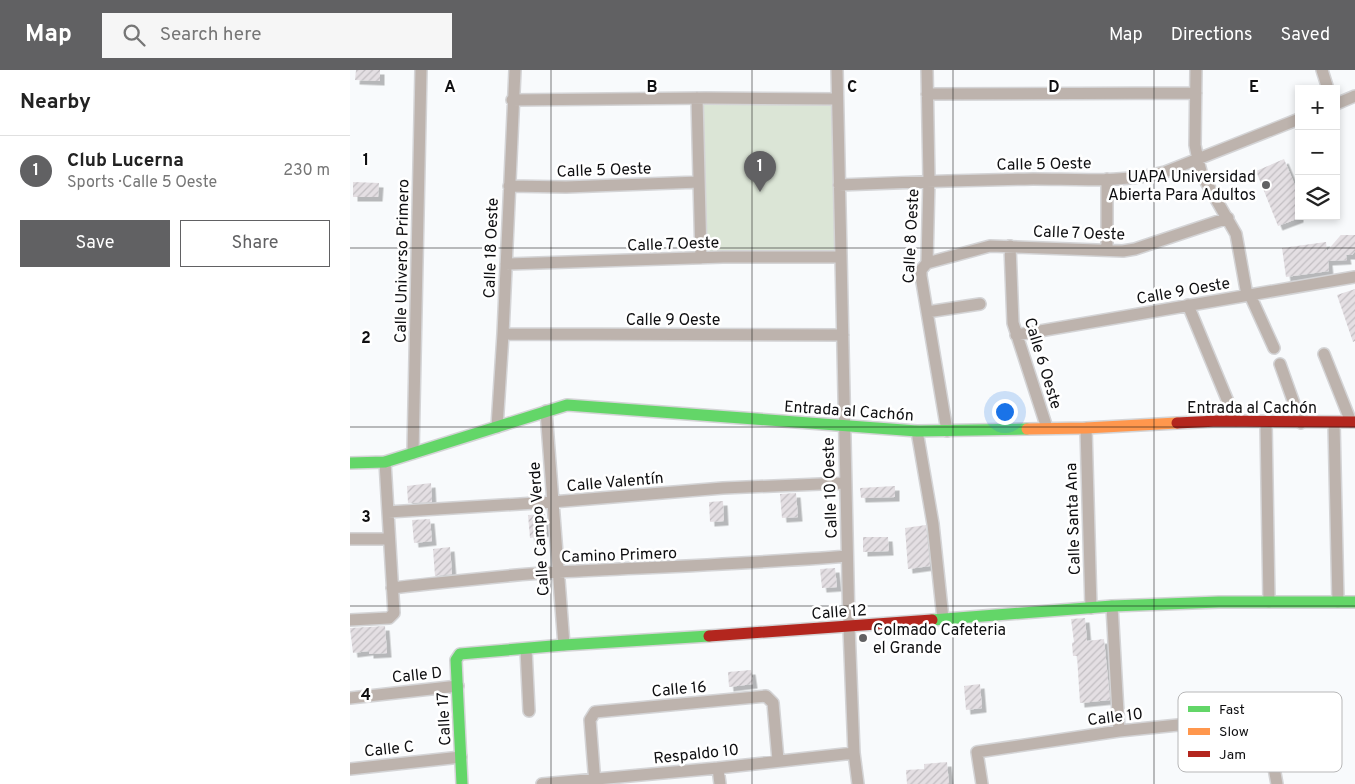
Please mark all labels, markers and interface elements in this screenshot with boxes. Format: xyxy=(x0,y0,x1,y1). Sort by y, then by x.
search box xyxy=(102,13,452,58)
text: Map xyxy=(25,20,72,50)
icon: search xyxy=(120,21,148,49)
text: Search here xyxy=(160,23,261,47)
text: Map xyxy=(1109,24,1143,47)
text: Directions xyxy=(1171,24,1253,47)
text: Saved xyxy=(1281,24,1330,47)
text: A xyxy=(444,78,456,98)
text: B xyxy=(646,78,658,98)
text: C xyxy=(847,78,857,98)
text: D xyxy=(1048,78,1060,98)
text: E xyxy=(1249,78,1259,98)
map controls xyxy=(1295,85,1340,220)
button: + xyxy=(1295,85,1340,130)
text: Nearby xyxy=(20,89,91,116)
button: − xyxy=(1295,130,1340,175)
text: Club Lucerna xyxy=(67,149,184,173)
text: 1 xyxy=(363,151,369,171)
pin: 1 xyxy=(744,151,776,192)
street label: Calle 5 Oeste xyxy=(996,154,1092,176)
street label: Calle 5 Oeste xyxy=(556,159,652,183)
text: 1 xyxy=(33,161,39,181)
text: 230 m xyxy=(283,161,330,181)
place label: UAPA Universidad Abierta Para Adultos xyxy=(1108,168,1256,206)
text: Sports · Calle 5 Oeste xyxy=(67,173,217,193)
button: layers xyxy=(1295,175,1340,220)
street label: Calle Universo Primero xyxy=(392,179,414,343)
marker: UAPA Universidad Abierta Para Adultos xyxy=(1260,179,1272,191)
street label: Calle 8 Oeste xyxy=(900,188,924,284)
street label: Calle 18 Oeste xyxy=(480,197,504,299)
button: Save xyxy=(20,220,170,267)
button: Share xyxy=(180,220,330,267)
street label: Calle 7 Oeste xyxy=(1033,222,1125,246)
street label: Calle 7 Oeste xyxy=(627,233,719,257)
street label: Calle 9 Oeste xyxy=(1135,274,1232,310)
street label: Calle 9 Oeste xyxy=(626,311,720,331)
street label: Calle 6 Oeste xyxy=(1019,315,1065,412)
text: 2 xyxy=(361,329,371,349)
street label: Entrada al Cachón xyxy=(783,397,914,427)
your location xyxy=(992,399,1018,425)
street label: Entrada al Cachón xyxy=(1187,399,1317,419)
street label: Calle 10 Oeste xyxy=(819,437,843,539)
street label: Calle Campo Verde xyxy=(525,461,555,597)
street label: Calle Santa Ana xyxy=(1062,462,1086,575)
street label: Calle Valentín xyxy=(566,469,665,497)
text: 3 xyxy=(361,508,371,528)
street label: Camino Primero xyxy=(561,544,678,568)
street label: Calle 12 xyxy=(811,601,867,625)
place label: Colmado Cafeteria el Grande xyxy=(873,621,1006,659)
marker: Colmado Cafeteria el Grande xyxy=(857,632,869,644)
street label: Calle D xyxy=(391,663,443,689)
street label: Calle 16 xyxy=(651,678,707,702)
text: 4 xyxy=(361,686,371,706)
street label: Calle 17 xyxy=(434,692,456,746)
legend xyxy=(1178,692,1342,772)
text: Fast xyxy=(1219,702,1245,719)
street label: Calle 10 xyxy=(1086,705,1144,731)
text: Slow xyxy=(1219,724,1249,741)
street label: Calle C xyxy=(363,737,415,763)
street label: Respaldo 10 xyxy=(652,741,740,769)
text: Jam xyxy=(1219,747,1246,764)

